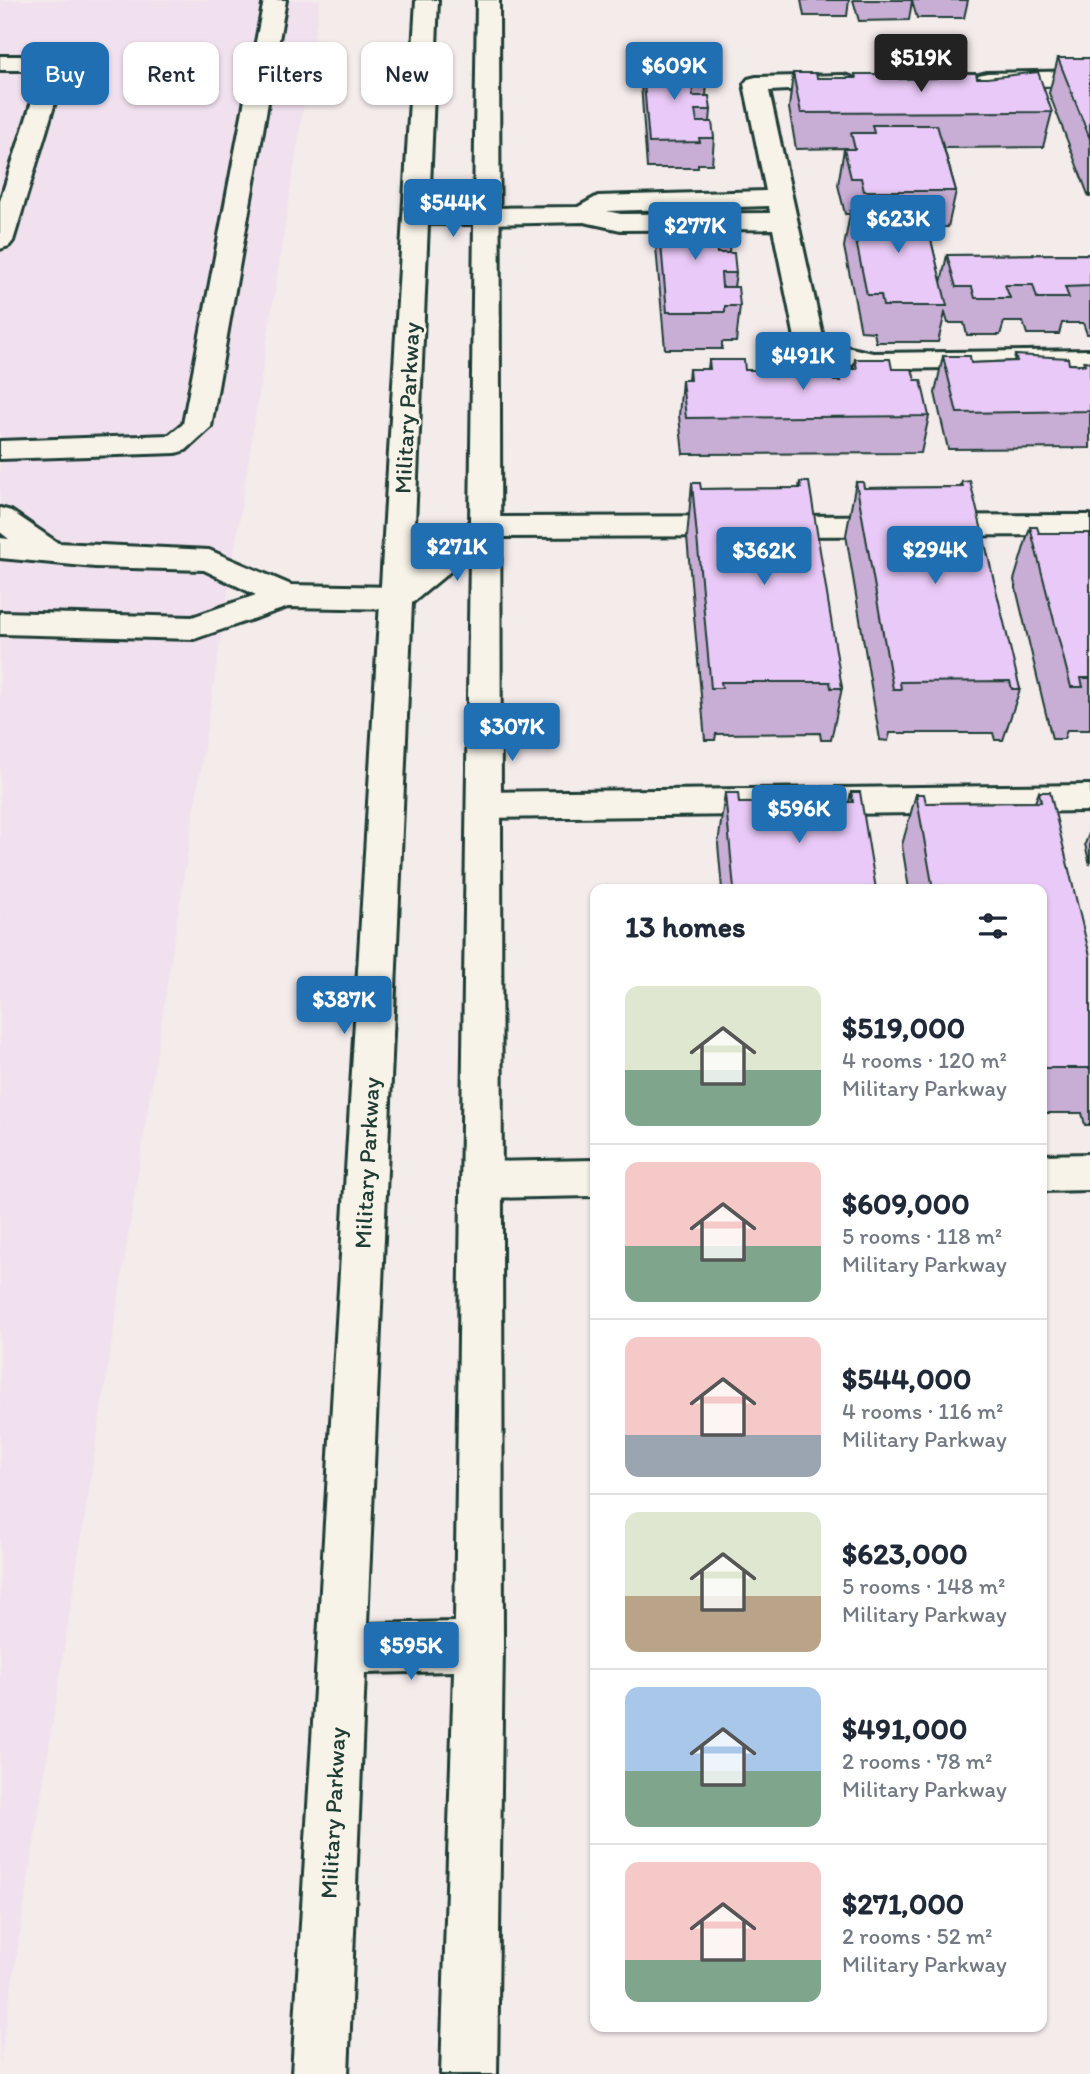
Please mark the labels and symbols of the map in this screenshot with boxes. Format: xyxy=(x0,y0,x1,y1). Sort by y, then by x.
pin: $519K xyxy=(872,34,970,94)
pin: $609K xyxy=(625,42,723,102)
pin: $544K xyxy=(404,180,502,239)
pin: $623K xyxy=(849,196,947,255)
pin: $277K xyxy=(646,202,744,262)
street label: Military Parkway xyxy=(388,321,425,495)
pin: $491K xyxy=(754,332,852,392)
pin: $271K xyxy=(408,524,506,583)
pin: $294K xyxy=(886,526,984,586)
pin: $362K xyxy=(715,528,813,587)
pin: $307K xyxy=(463,704,561,763)
pin: $596K xyxy=(750,786,848,845)
pin: $387K xyxy=(295,976,393,1036)
street label: Military Parkway xyxy=(348,1076,385,1250)
pin: $595K xyxy=(362,1622,460,1682)
street label: Military Parkway xyxy=(314,1726,351,1900)

